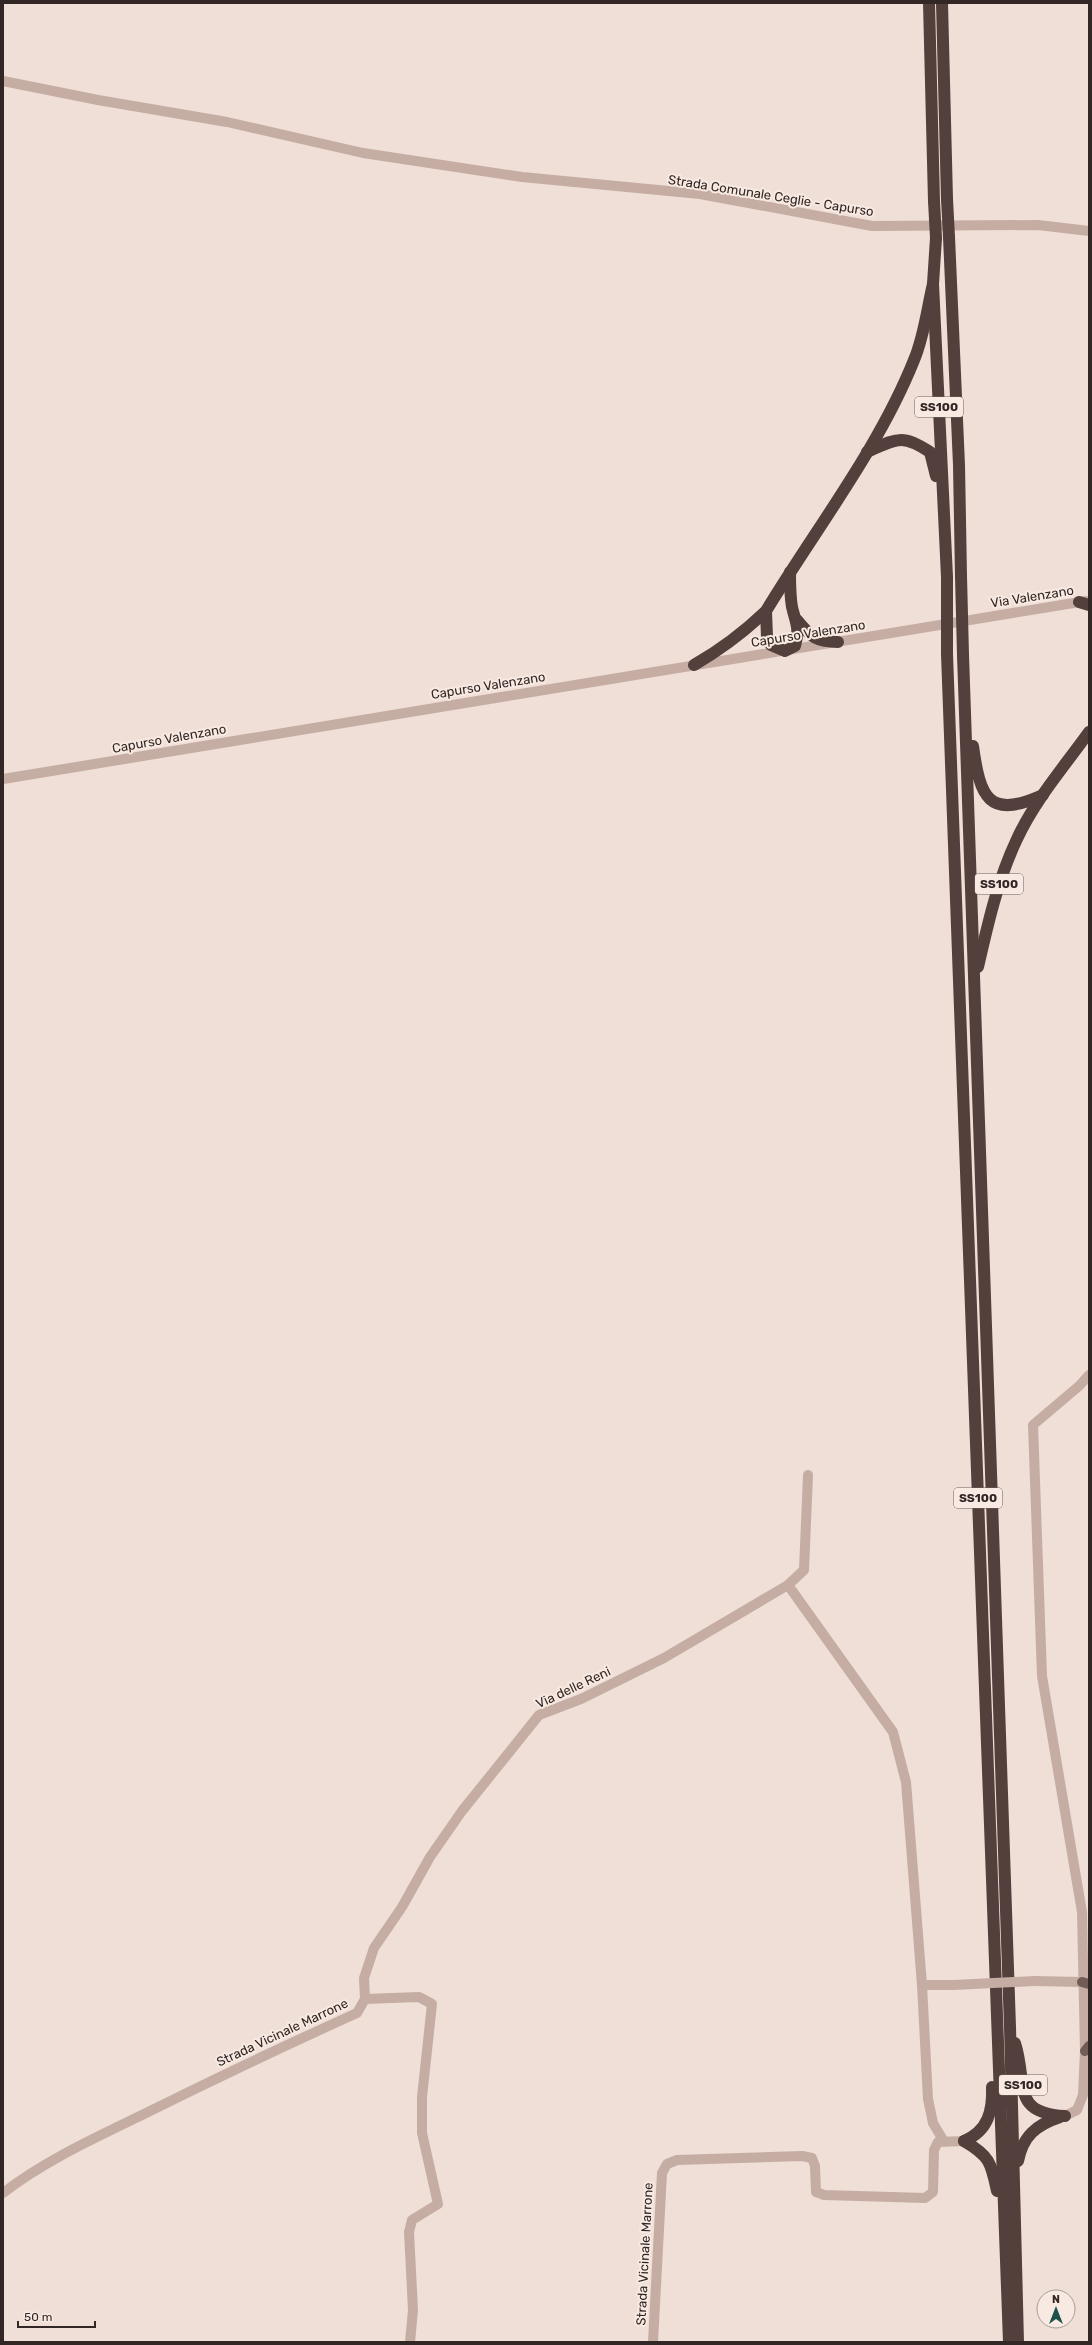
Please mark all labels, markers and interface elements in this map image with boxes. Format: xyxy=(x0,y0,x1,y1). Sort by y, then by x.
street label: Strada Comunale Ceglie - Capurso xyxy=(667,172,875,220)
road number: SS100 xyxy=(915,397,963,417)
street label: Via Valenzano xyxy=(989,583,1075,610)
street label: Capurso Valenzano xyxy=(750,617,866,650)
street label: Capurso Valenzano xyxy=(430,669,546,702)
street label: Capurso Valenzano xyxy=(111,721,227,756)
road number: SS100 xyxy=(975,874,1023,894)
road number: SS100 xyxy=(954,1488,1002,1508)
street label: Via delle Reni xyxy=(534,1664,613,1711)
street label: Strada Vicinale Marrone xyxy=(214,1995,350,2070)
road number: SS100 xyxy=(999,2075,1047,2095)
street label: Strada Vicinale Marrone xyxy=(633,2182,656,2326)
north arrow xyxy=(1036,2289,1076,2329)
text: N xyxy=(1052,2293,1060,2306)
scale bar xyxy=(18,2303,95,2329)
text: 50 m xyxy=(24,2310,52,2324)

